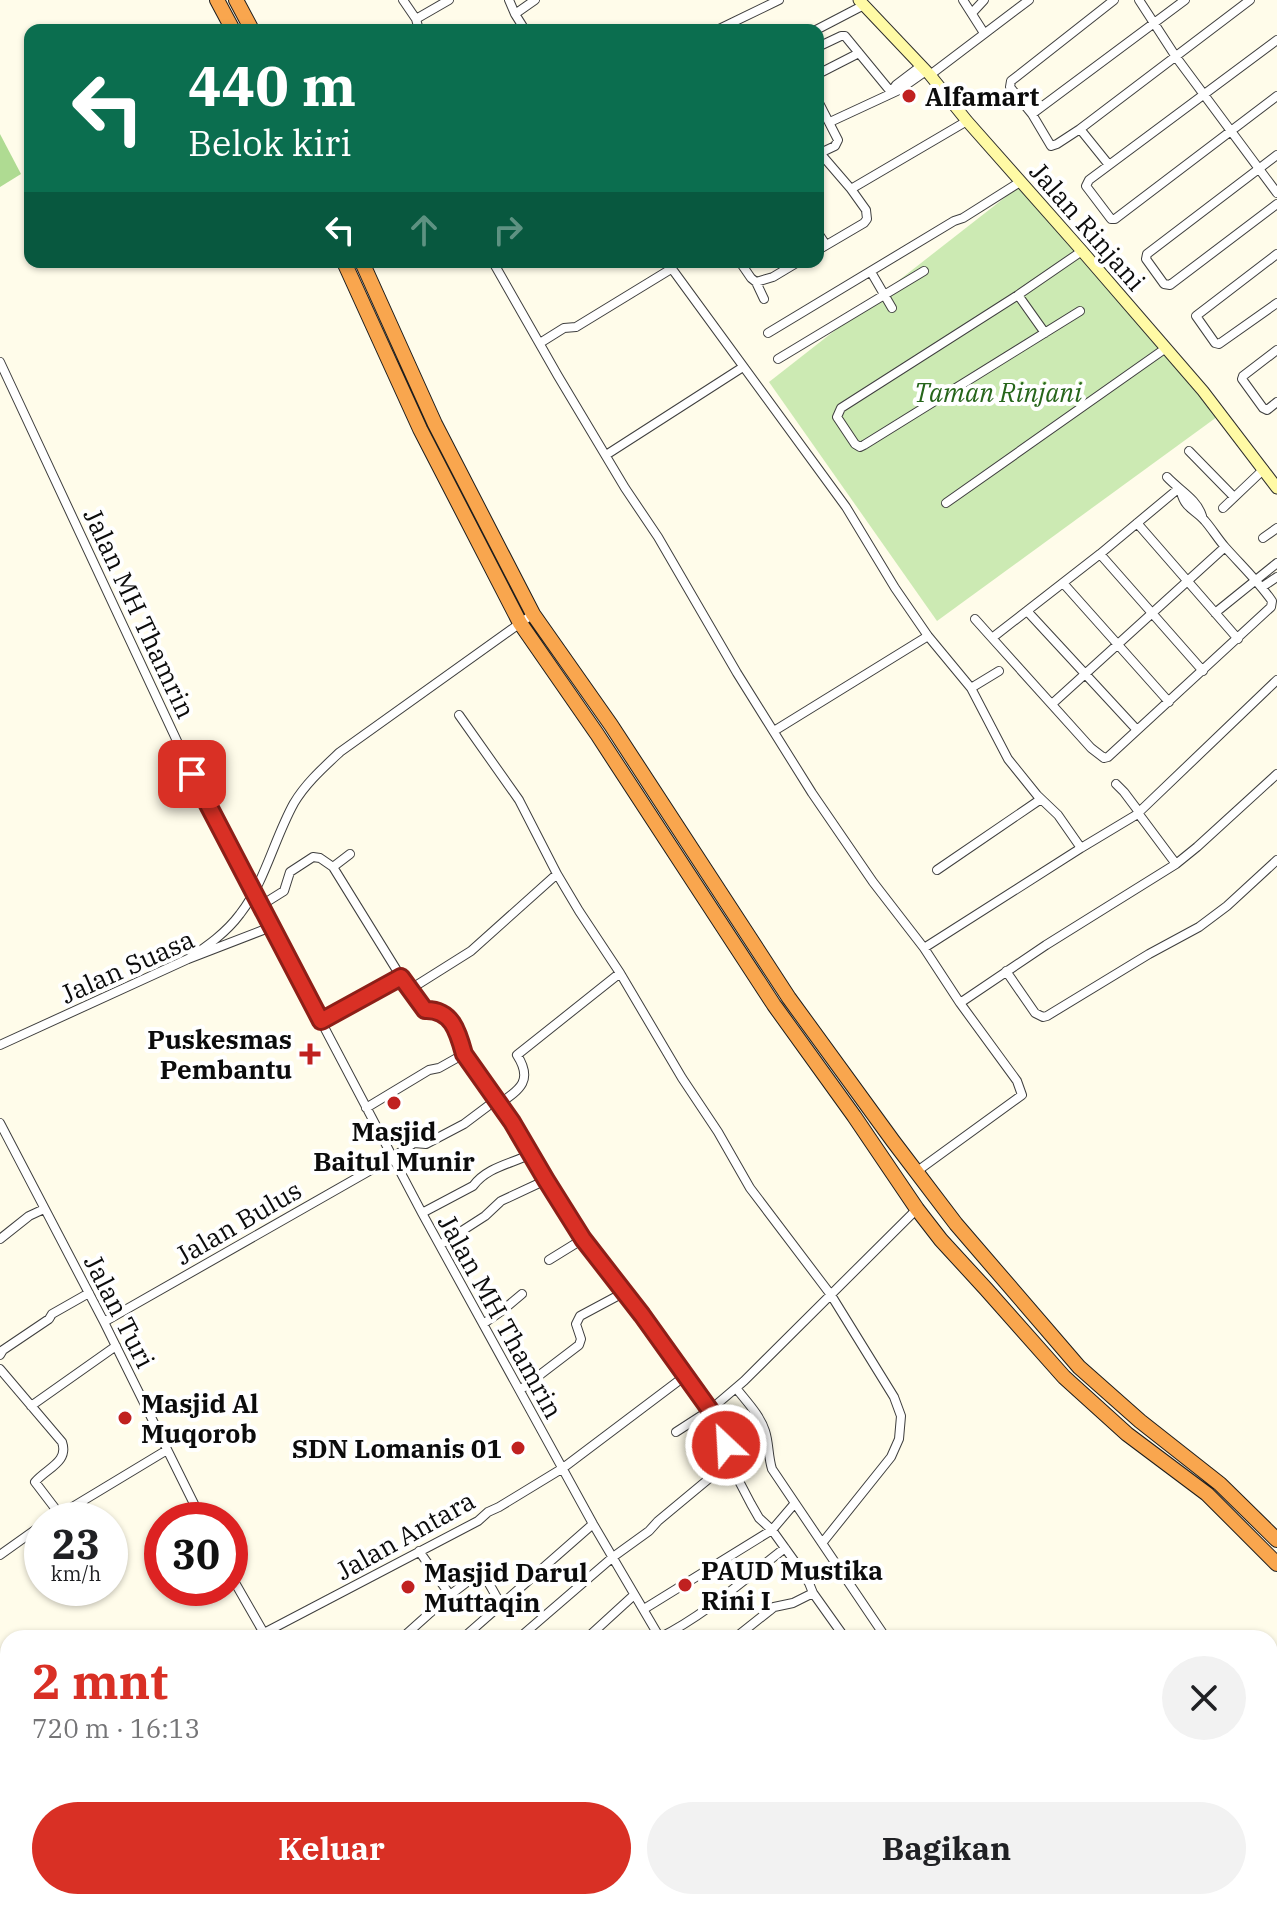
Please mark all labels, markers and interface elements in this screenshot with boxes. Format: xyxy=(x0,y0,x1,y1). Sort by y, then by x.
text: 440 m xyxy=(188,49,356,121)
icon: left xyxy=(56,56,160,160)
place label: Alfamart xyxy=(925,79,1040,113)
marker: Alfamart xyxy=(900,87,918,105)
text: Belok kiri xyxy=(188,119,352,166)
street label: Jalan Rinjani xyxy=(1023,155,1153,297)
icon: left xyxy=(318,208,362,252)
icon: ahead xyxy=(402,208,446,252)
icon: right xyxy=(486,208,530,252)
park label: Taman Rinjani xyxy=(914,375,1082,409)
street label: Jalan MH Thamrin xyxy=(76,502,204,724)
pin xyxy=(158,740,226,808)
icon: arrive xyxy=(170,752,214,796)
street label: Jalan Suasa xyxy=(55,921,199,1011)
place label: Puskesmas Pembantu xyxy=(147,1022,292,1086)
marker: Puskesmas Pembantu xyxy=(299,1043,321,1065)
marker: Masjid Baitul Munir xyxy=(385,1094,403,1112)
place label: Masjid Baitul Munir xyxy=(313,1114,475,1178)
street label: Jalan Bulus xyxy=(169,1172,307,1272)
street label: Jalan MH Thamrin xyxy=(431,1208,571,1424)
street label: Jalan Turi xyxy=(77,1249,163,1373)
place label: Masjid Al Muqorob xyxy=(141,1386,259,1450)
position arrow xyxy=(684,1403,768,1487)
marker: Masjid Al Muqorob xyxy=(116,1409,134,1427)
place label: SDN Lomanis 01 xyxy=(292,1431,502,1465)
marker: SDN Lomanis 01 xyxy=(509,1439,527,1457)
street label: Jalan Antara xyxy=(329,1483,481,1587)
speed limit sign: 30 xyxy=(144,1502,248,1606)
text: 23 xyxy=(52,1518,100,1570)
place label: PAUD Mustika Rini I xyxy=(701,1553,883,1617)
place label: Masjid Darul Muttaqin xyxy=(424,1555,588,1619)
text: km/h xyxy=(51,1560,101,1587)
marker: PAUD Mustika Rini I xyxy=(676,1576,694,1594)
marker: Masjid Darul Muttaqin xyxy=(399,1578,417,1596)
text: 2 mnt xyxy=(32,1650,168,1712)
button: close xyxy=(1162,1656,1246,1740)
text: 720 m · 16:13 xyxy=(32,1711,200,1745)
button: Keluar xyxy=(32,1802,631,1894)
button: Bagikan xyxy=(647,1802,1246,1894)

